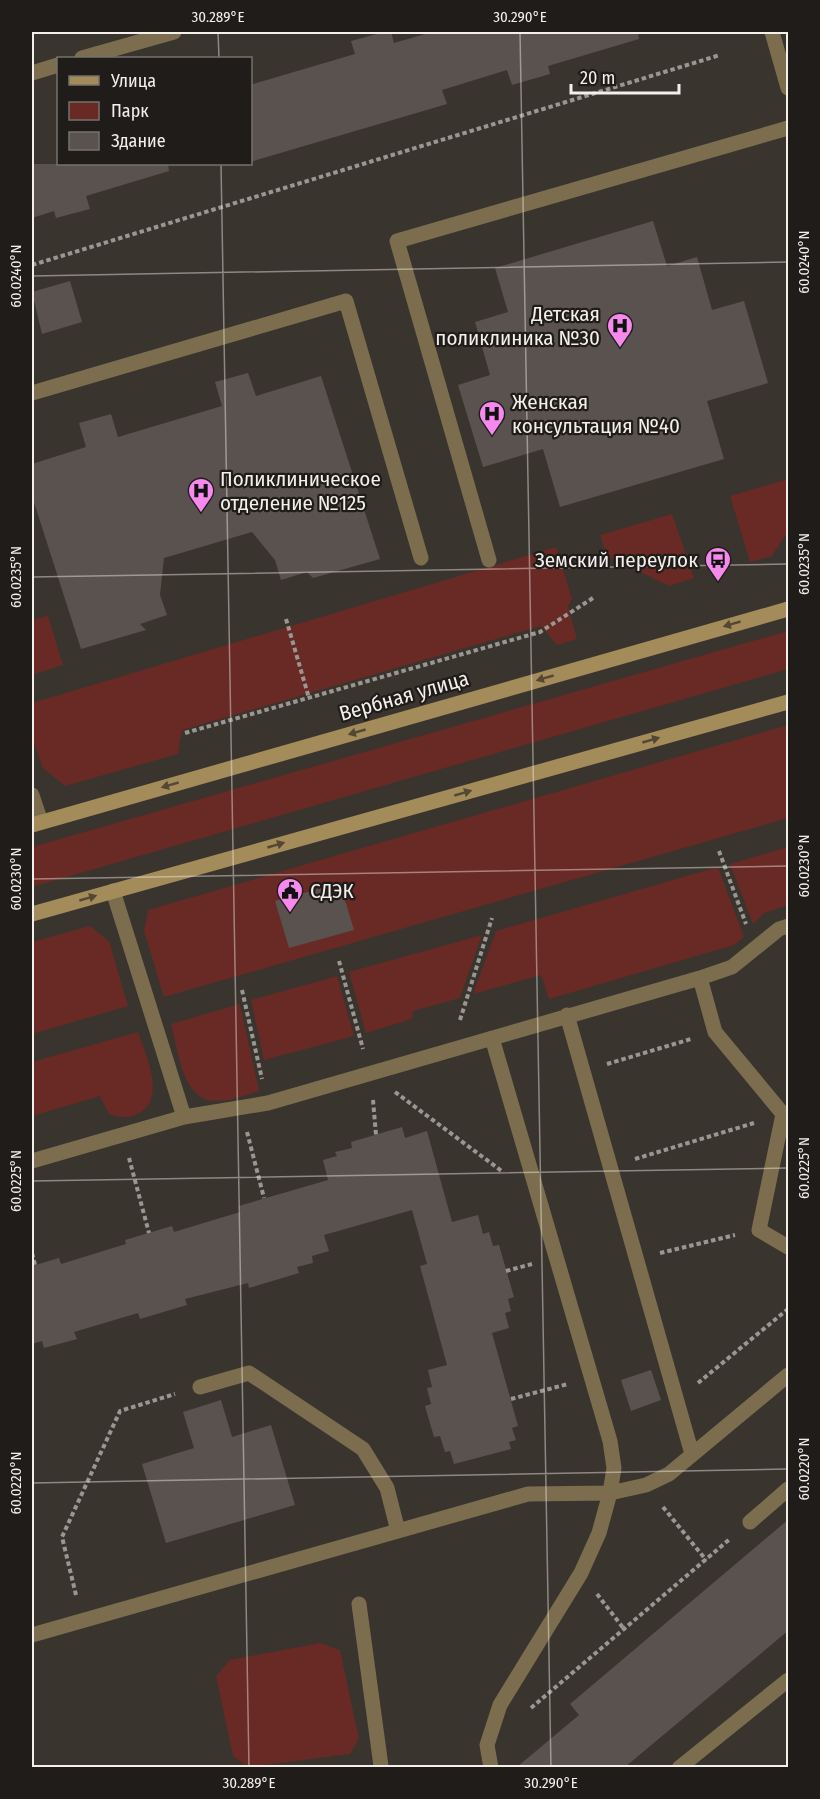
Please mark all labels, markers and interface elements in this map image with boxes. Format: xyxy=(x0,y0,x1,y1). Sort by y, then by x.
text: 30.289°E xyxy=(191,8,245,26)
text: 30.290°E xyxy=(493,8,547,26)
legend xyxy=(57,57,252,165)
scale bar xyxy=(571,57,679,95)
text: 20 m xyxy=(580,67,615,89)
text: Улица xyxy=(110,70,156,92)
text: Парк xyxy=(111,100,149,122)
text: Здание xyxy=(111,130,166,152)
text: 60.0240°N xyxy=(795,230,813,294)
text: 60.0240°N xyxy=(7,244,25,308)
place label: Детская поликлиника №30 xyxy=(435,301,600,351)
hospital icon: Детская поликлиника №30 xyxy=(605,311,635,349)
place label: Женская консультация №40 xyxy=(512,389,680,439)
hospital icon: Женская консультация №40 xyxy=(477,399,507,437)
place label: Поликлиническое отделение №125 xyxy=(220,466,381,516)
hospital icon: Поликлиническое отделение №125 xyxy=(186,476,216,514)
text: 60.0235°N xyxy=(795,533,813,595)
bus stop icon: Земский переулок xyxy=(703,545,733,583)
text: 60.0235°N xyxy=(7,546,25,608)
place label: Земский переулок xyxy=(535,547,698,573)
one-way arrow xyxy=(723,620,741,630)
street label: Вербная улица xyxy=(336,665,472,727)
one-way arrow xyxy=(536,674,554,683)
one-way arrow xyxy=(348,728,366,737)
one-way arrow xyxy=(642,735,660,744)
one-way arrow xyxy=(161,781,179,791)
one-way arrow xyxy=(454,788,472,797)
text: 60.0230°N xyxy=(795,834,813,898)
one-way arrow xyxy=(266,840,285,850)
text: 60.0230°N xyxy=(7,847,25,911)
public building icon: СДЭК xyxy=(275,876,305,914)
place label: СДЭК xyxy=(310,878,354,904)
one-way arrow xyxy=(79,893,97,902)
text: 60.0225°N xyxy=(795,1137,813,1199)
text: 60.0225°N xyxy=(7,1150,25,1212)
text: 60.0220°N xyxy=(795,1437,813,1501)
text: 60.0220°N xyxy=(7,1451,25,1515)
text: 30.289°E xyxy=(222,1774,276,1792)
text: 30.290°E xyxy=(524,1774,578,1792)

